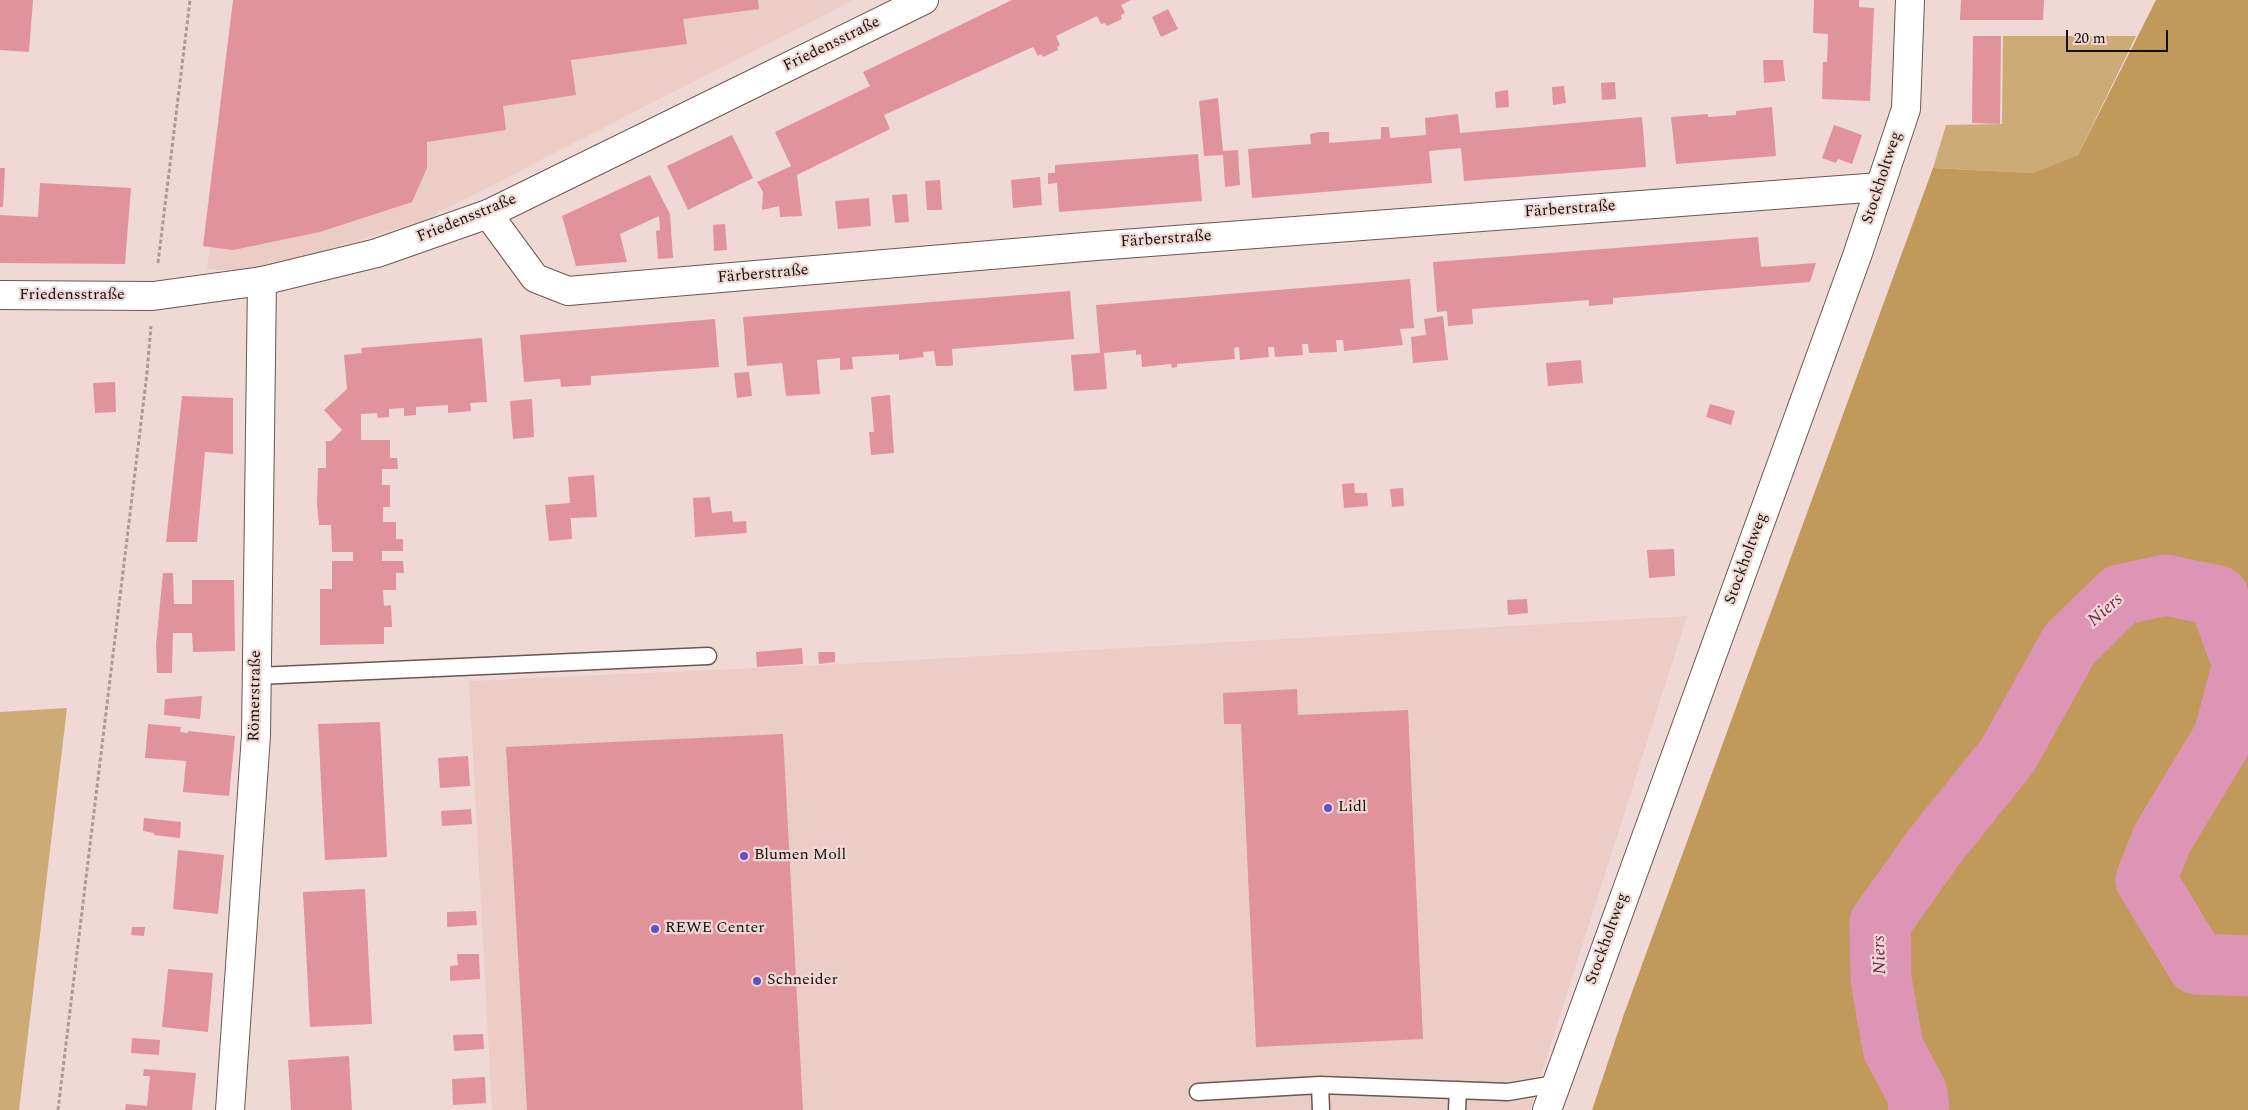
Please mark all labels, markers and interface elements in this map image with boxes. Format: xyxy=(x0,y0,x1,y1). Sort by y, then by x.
street label: Friedensstraße xyxy=(780,13,884,77)
scale bar xyxy=(2068,20,2170,52)
text: 20 m xyxy=(2074,27,2106,50)
street label: Stockholtweg xyxy=(1859,129,1907,227)
street label: Friedensstraße xyxy=(414,190,520,248)
street label: Färberstraße xyxy=(1524,197,1616,223)
street label: Färberstraße xyxy=(1120,227,1212,253)
street label: Färberstraße xyxy=(717,261,809,289)
street label: Friedensstraße xyxy=(19,286,125,306)
street label: Stockholtweg xyxy=(1722,510,1772,608)
water label: Niers xyxy=(2084,590,2128,632)
street label: Römerstraße xyxy=(246,650,266,742)
place label: Lidl xyxy=(1338,798,1367,818)
marker: Lidl xyxy=(1322,802,1334,814)
place label: Blumen Moll xyxy=(754,846,846,866)
marker: Blumen Moll xyxy=(738,850,750,862)
street label: Stockholtweg xyxy=(1583,890,1633,988)
place label: REWE Center xyxy=(665,919,765,939)
marker: REWE Center xyxy=(649,923,661,935)
water label: Niers xyxy=(1870,935,1892,975)
place label: Schneider xyxy=(767,971,838,991)
marker: Schneider xyxy=(751,975,763,987)

